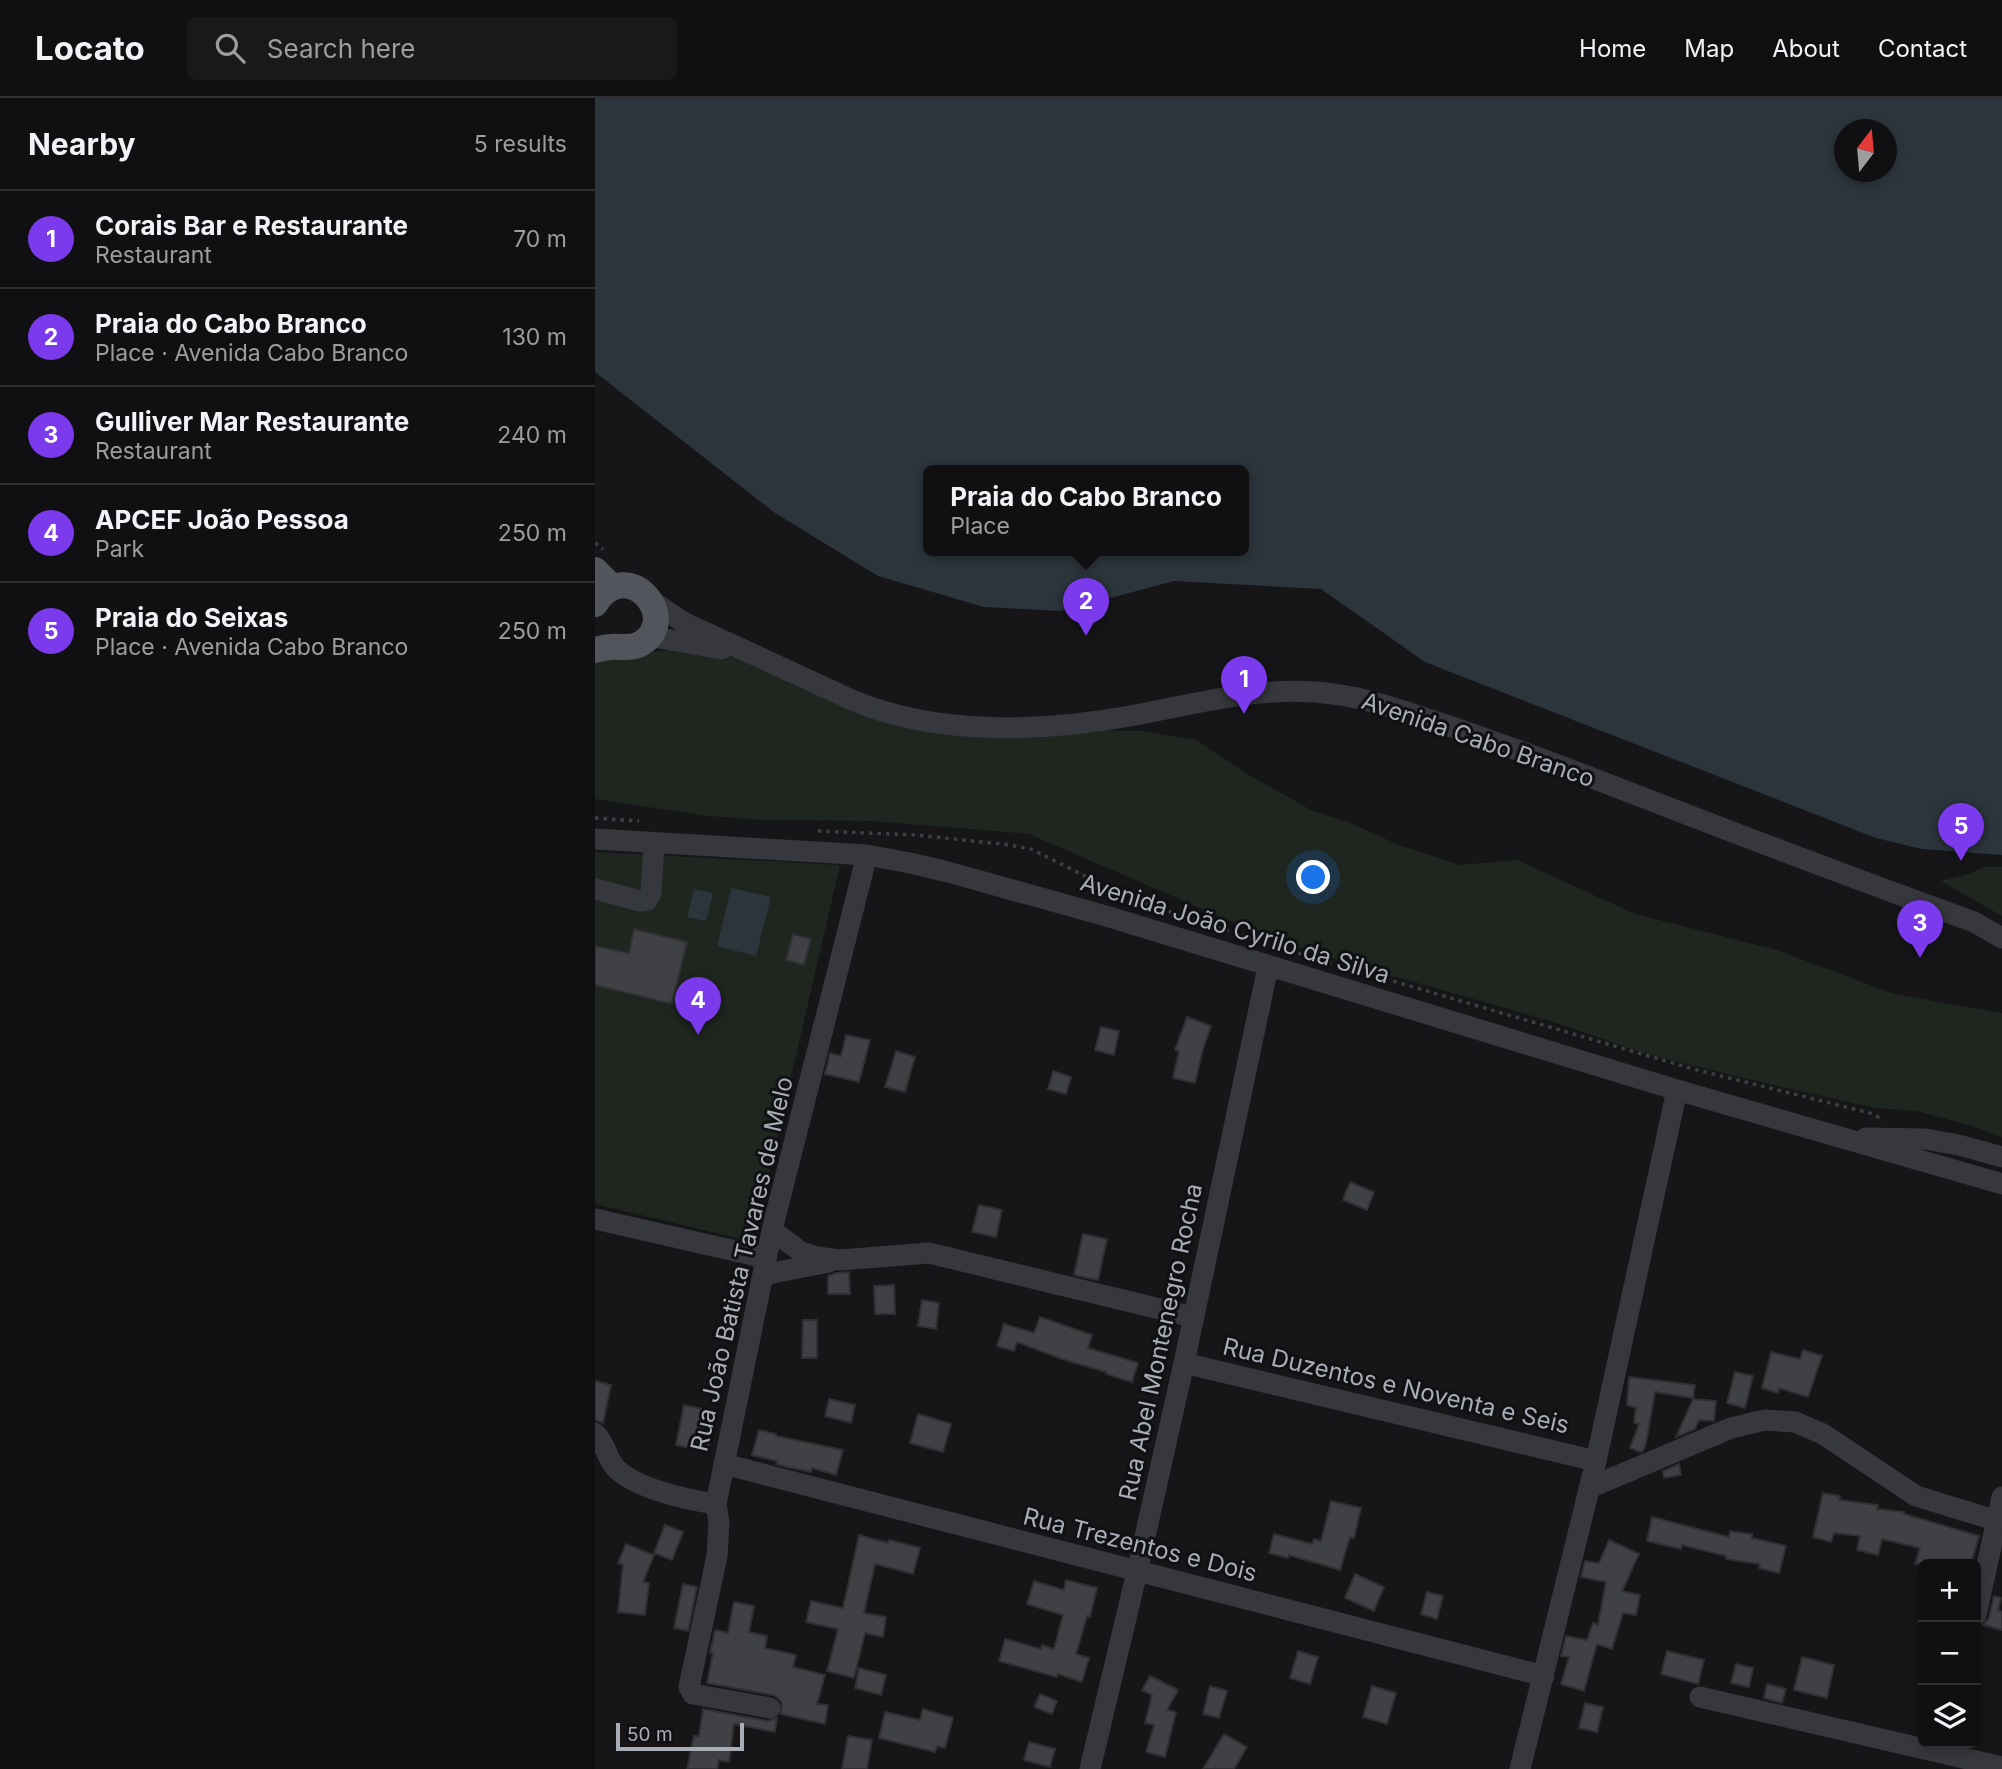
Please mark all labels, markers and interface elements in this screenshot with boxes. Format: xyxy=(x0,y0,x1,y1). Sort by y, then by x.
search box xyxy=(187,17,677,80)
text: Locato xyxy=(35,28,145,68)
icon: search xyxy=(211,29,249,67)
text: Search here xyxy=(267,33,415,64)
text: Home xyxy=(1579,34,1646,63)
text: Map xyxy=(1684,34,1734,63)
text: About xyxy=(1772,34,1840,63)
text: Contact xyxy=(1878,34,1967,63)
north arrow xyxy=(1834,119,1897,182)
text: Nearby xyxy=(28,126,136,162)
text: 5 results xyxy=(474,130,567,158)
text: Corais Bar e Restaurante xyxy=(95,210,408,241)
text: 1 xyxy=(46,225,56,253)
text: 70 m xyxy=(513,225,567,253)
text: Restaurant xyxy=(95,241,212,269)
text: Praia do Cabo Branco xyxy=(95,308,367,339)
text: 2 xyxy=(44,323,58,351)
text: 130 m xyxy=(502,323,567,351)
text: Place · Avenida Cabo Branco xyxy=(95,339,408,367)
text: Gulliver Mar Restaurante xyxy=(95,406,409,437)
text: 3 xyxy=(44,421,58,449)
text: 240 m xyxy=(497,421,567,449)
text: Restaurant xyxy=(95,437,212,465)
popup xyxy=(923,465,1249,556)
text: Praia do Cabo Branco xyxy=(950,481,1222,512)
text: APCEF João Pessoa xyxy=(95,504,349,535)
text: Place xyxy=(950,512,1010,540)
text: 4 xyxy=(43,519,59,547)
text: 250 m xyxy=(498,519,567,547)
text: Park xyxy=(95,535,144,563)
pin: 2 xyxy=(1063,578,1109,636)
text: Praia do Seixas xyxy=(95,602,288,633)
text: 5 xyxy=(44,617,58,645)
text: 250 m xyxy=(498,617,567,645)
text: Place · Avenida Cabo Branco xyxy=(95,633,408,661)
pin: 1 xyxy=(1221,656,1267,714)
street label: Avenida Cabo Branco xyxy=(1358,686,1598,793)
pin: 5 xyxy=(1938,803,1984,861)
your location xyxy=(1296,860,1330,894)
street label: Avenida João Cyrilo da Silva xyxy=(1077,868,1393,989)
pin: 3 xyxy=(1897,900,1943,958)
pin: 4 xyxy=(675,977,721,1035)
street label: Rua João Batista Tavares de Melo xyxy=(684,1074,799,1454)
street label: Rua Abel Montenegro Rocha xyxy=(1113,1181,1208,1503)
street label: Rua Duzentos e Noventa e Seis xyxy=(1220,1331,1572,1440)
street label: Rua Trezentos e Dois xyxy=(1020,1501,1260,1588)
map controls xyxy=(1918,1559,1981,1748)
button: + xyxy=(1918,1559,1981,1622)
button: − xyxy=(1918,1622,1981,1685)
button: layers xyxy=(1918,1685,1981,1748)
scale bar xyxy=(616,1720,744,1752)
text: 50 m xyxy=(627,1723,673,1746)

